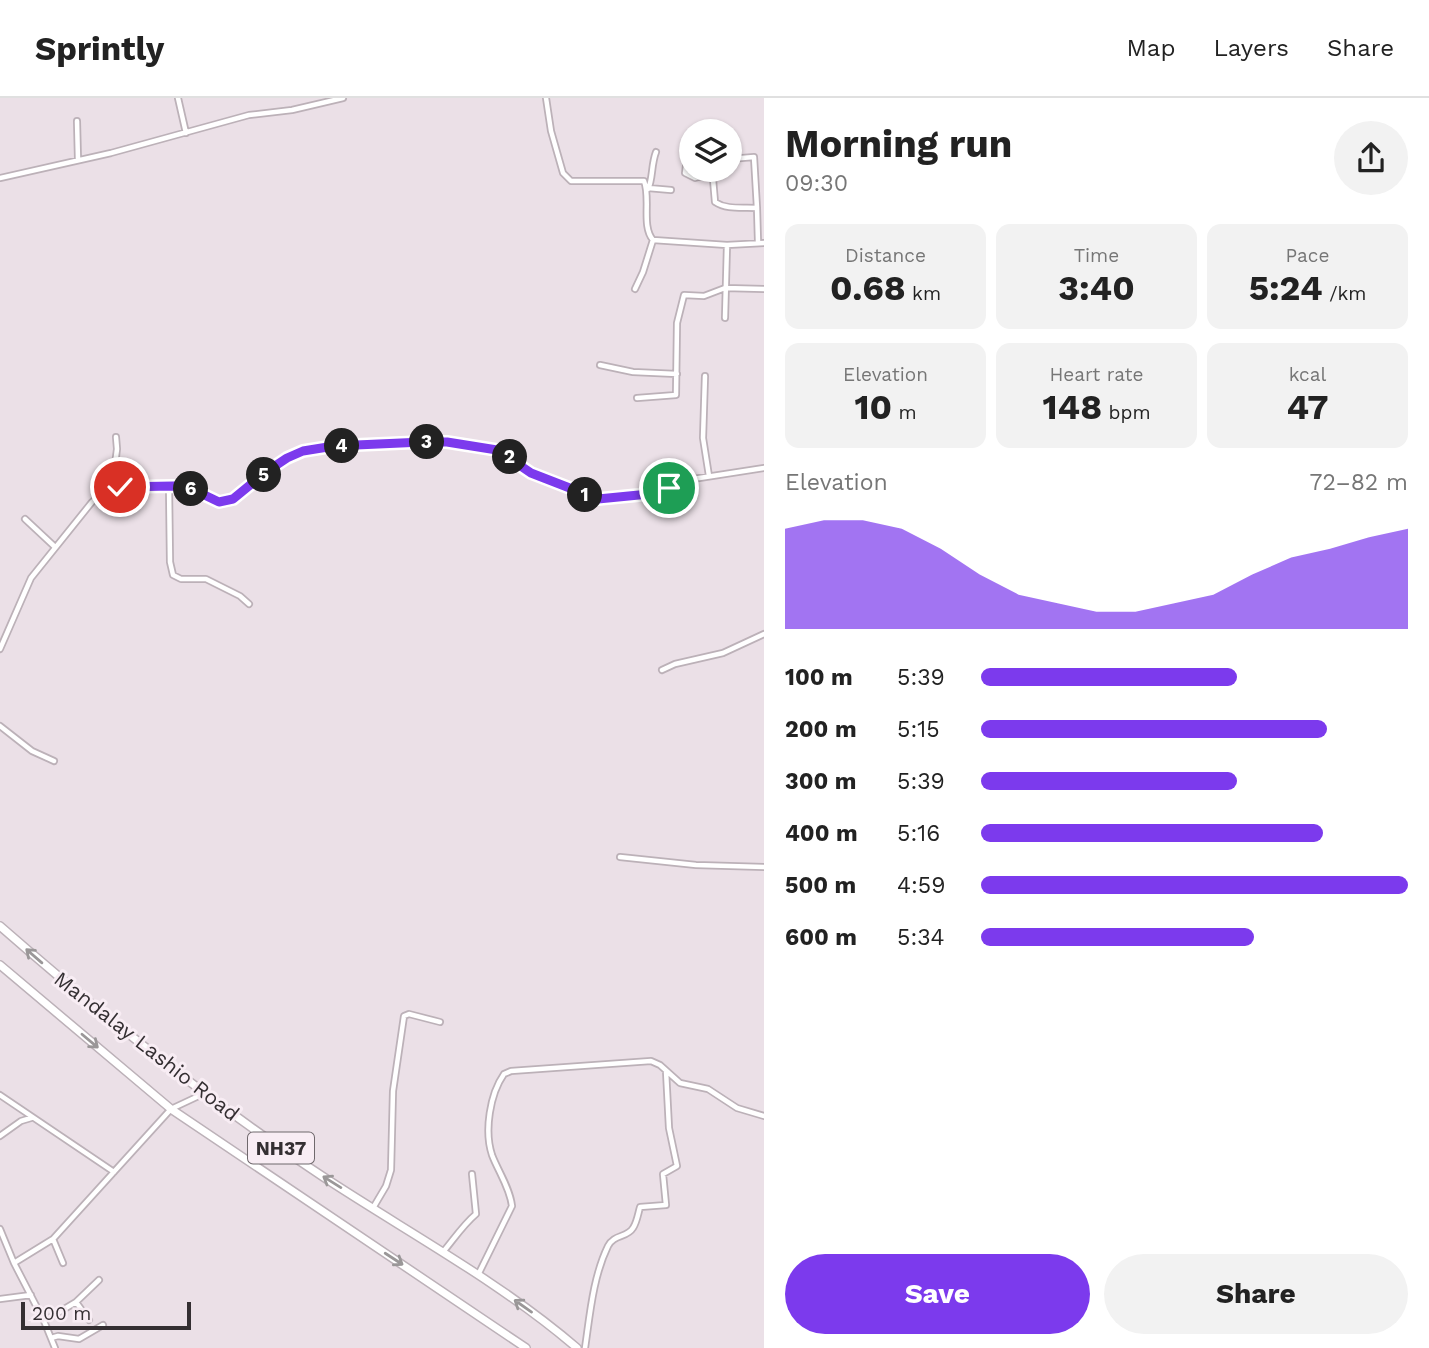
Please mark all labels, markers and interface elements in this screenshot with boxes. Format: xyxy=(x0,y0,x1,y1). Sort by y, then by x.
text: Sprintly xyxy=(35,29,164,68)
text: Map xyxy=(1127,34,1175,62)
text: Layers xyxy=(1213,34,1289,62)
text: Share xyxy=(1327,34,1394,62)
map controls xyxy=(679,119,742,182)
button: layers xyxy=(679,119,742,182)
button: share xyxy=(1334,121,1408,195)
text: Morning run xyxy=(785,122,1012,166)
text: 09:30 xyxy=(785,170,848,197)
text: Distance xyxy=(845,244,926,267)
text: Time xyxy=(1074,244,1119,267)
text: Pace xyxy=(1286,244,1329,267)
text: 0.68 xyxy=(830,267,906,309)
text: 3:40 xyxy=(1058,267,1135,309)
text: 5:24 xyxy=(1249,267,1323,309)
text: km xyxy=(906,282,941,305)
text: /km xyxy=(1323,282,1366,305)
text: Elevation xyxy=(843,363,928,386)
text: Heart rate xyxy=(1050,363,1143,386)
text: kcal xyxy=(1289,363,1326,386)
text: 10 xyxy=(854,386,892,428)
text: 148 xyxy=(1042,386,1102,428)
text: 47 xyxy=(1286,386,1329,428)
text: m xyxy=(892,401,917,424)
text: bpm xyxy=(1102,401,1151,424)
pin: 3 xyxy=(410,424,444,460)
pin: 4 xyxy=(324,428,360,464)
text: 3 xyxy=(421,430,432,453)
text: 4 xyxy=(335,434,348,457)
pin: 2 xyxy=(492,440,528,474)
text: 2 xyxy=(504,445,515,468)
pin xyxy=(90,457,150,517)
pin: 5 xyxy=(246,458,282,492)
pin xyxy=(639,458,699,518)
text: 5 xyxy=(258,463,269,486)
icon: check xyxy=(101,468,139,506)
icon: arrive xyxy=(650,469,688,507)
text: Elevation xyxy=(785,469,888,496)
text: 72–82 m xyxy=(1310,469,1408,496)
pin: 6 xyxy=(174,472,208,506)
text: 6 xyxy=(185,477,196,500)
pin: 1 xyxy=(568,478,602,512)
text: 1 xyxy=(580,483,589,506)
text: 100 m xyxy=(785,664,853,691)
text: 5:39 xyxy=(897,664,945,691)
text: 200 m xyxy=(785,716,857,743)
text: 5:15 xyxy=(897,716,940,743)
text: 300 m xyxy=(785,768,856,795)
text: 5:39 xyxy=(897,768,945,795)
text: 400 m xyxy=(785,820,858,847)
text: 5:16 xyxy=(897,820,940,847)
text: 500 m xyxy=(785,872,856,899)
text: 4:59 xyxy=(897,872,945,899)
text: 600 m xyxy=(785,924,857,951)
text: 5:34 xyxy=(897,924,945,951)
one-way arrow xyxy=(25,948,43,964)
street label: Mandalay Lashio Road xyxy=(49,966,245,1126)
one-way arrow xyxy=(80,1033,98,1048)
road number: NH37 xyxy=(248,1132,314,1164)
one-way arrow xyxy=(323,1175,342,1190)
one-way arrow xyxy=(384,1251,403,1266)
button: Save xyxy=(785,1254,1090,1334)
button: Share xyxy=(1104,1254,1408,1334)
scale bar xyxy=(21,1299,191,1331)
one-way arrow xyxy=(514,1299,533,1313)
text: 200 m xyxy=(32,1302,91,1325)

